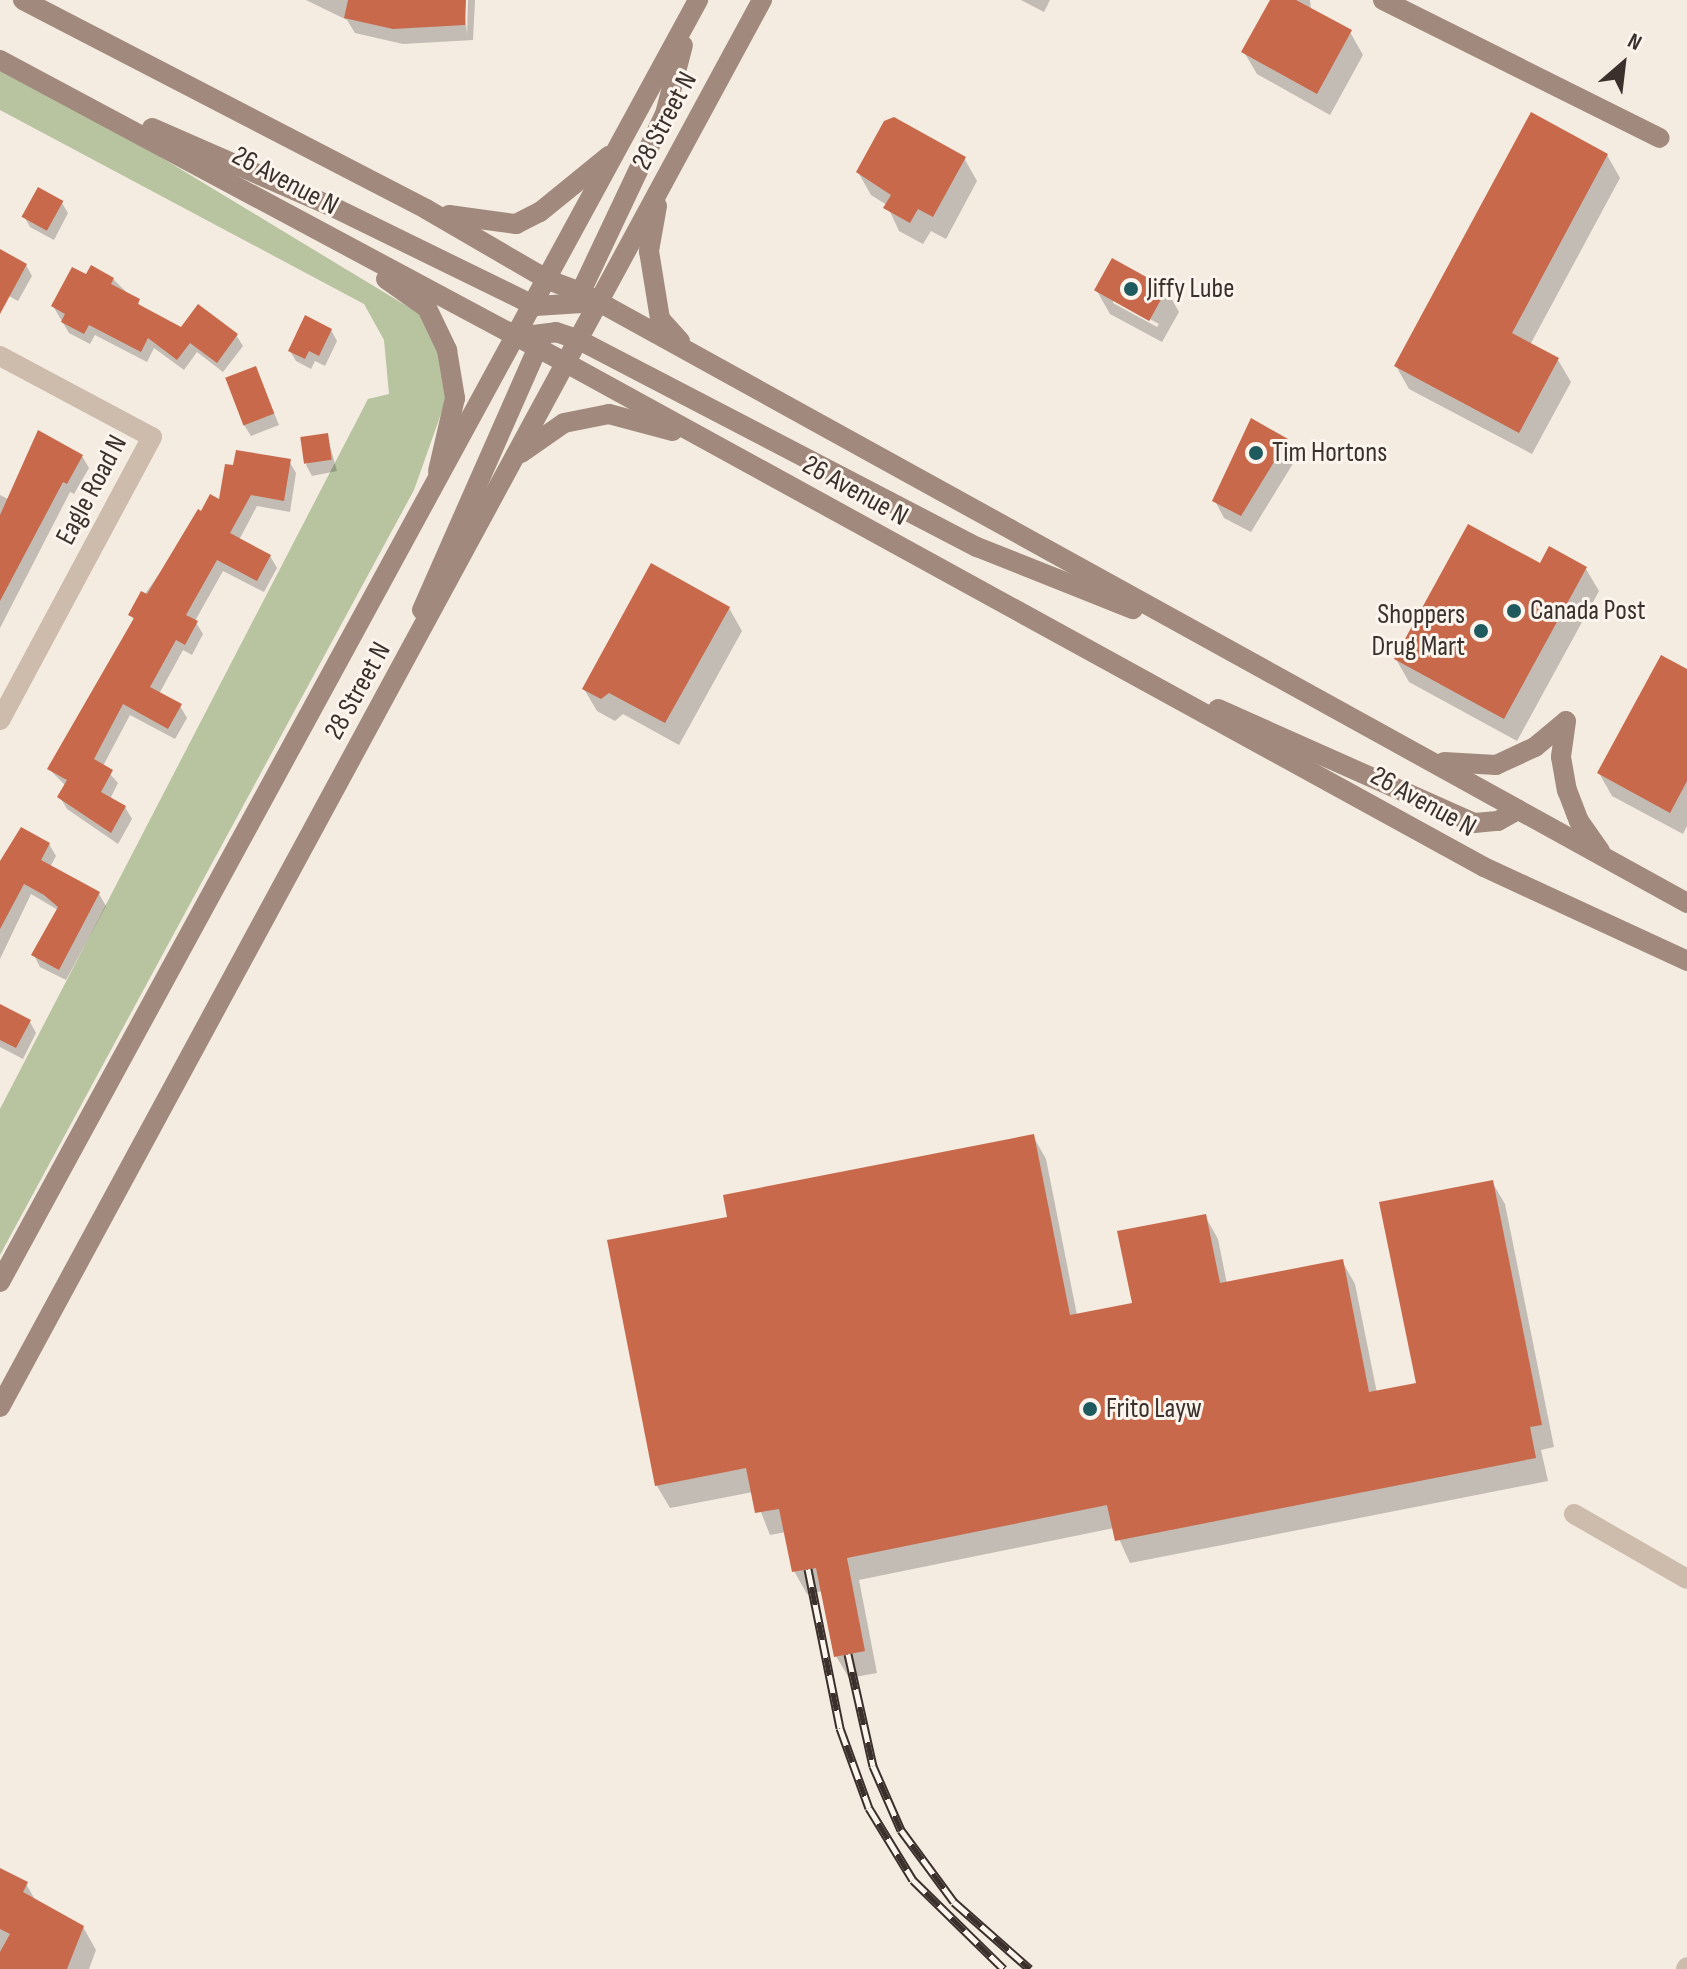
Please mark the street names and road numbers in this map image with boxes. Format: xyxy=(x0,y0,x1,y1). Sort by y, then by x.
street label: 28 Street N xyxy=(625,66,705,176)
street label: 26 Avenue N xyxy=(226,139,344,223)
street label: Eagle Road N xyxy=(49,429,135,551)
street label: 26 Avenue N xyxy=(796,448,914,534)
street label: 28 Street N xyxy=(318,636,398,746)
street label: 26 Avenue N xyxy=(1364,759,1482,845)

